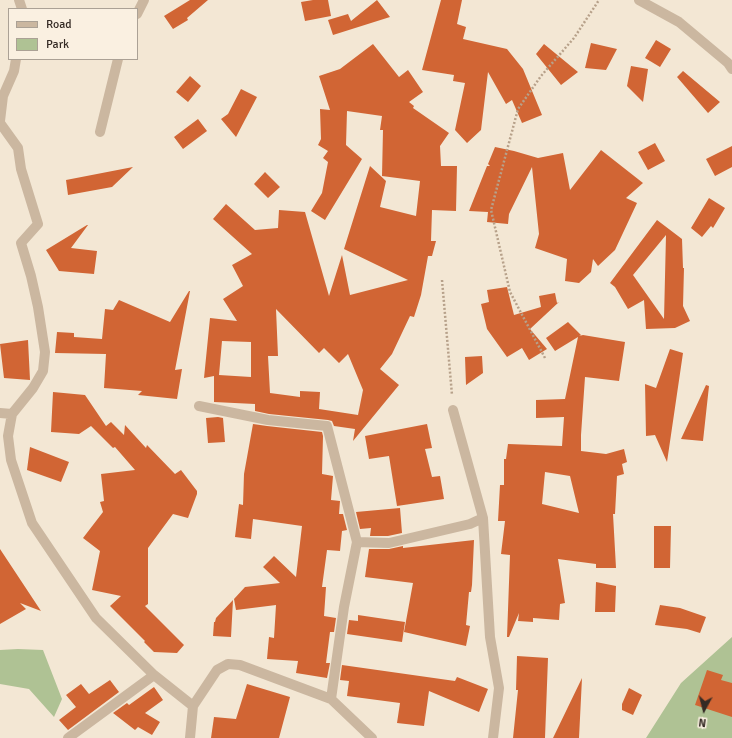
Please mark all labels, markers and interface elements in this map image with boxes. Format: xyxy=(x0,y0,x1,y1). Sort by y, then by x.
legend xyxy=(8,8,138,60)
text: Road xyxy=(46,17,72,32)
text: Park xyxy=(46,37,69,52)
north arrow xyxy=(684,690,724,730)
text: N xyxy=(698,715,707,729)

